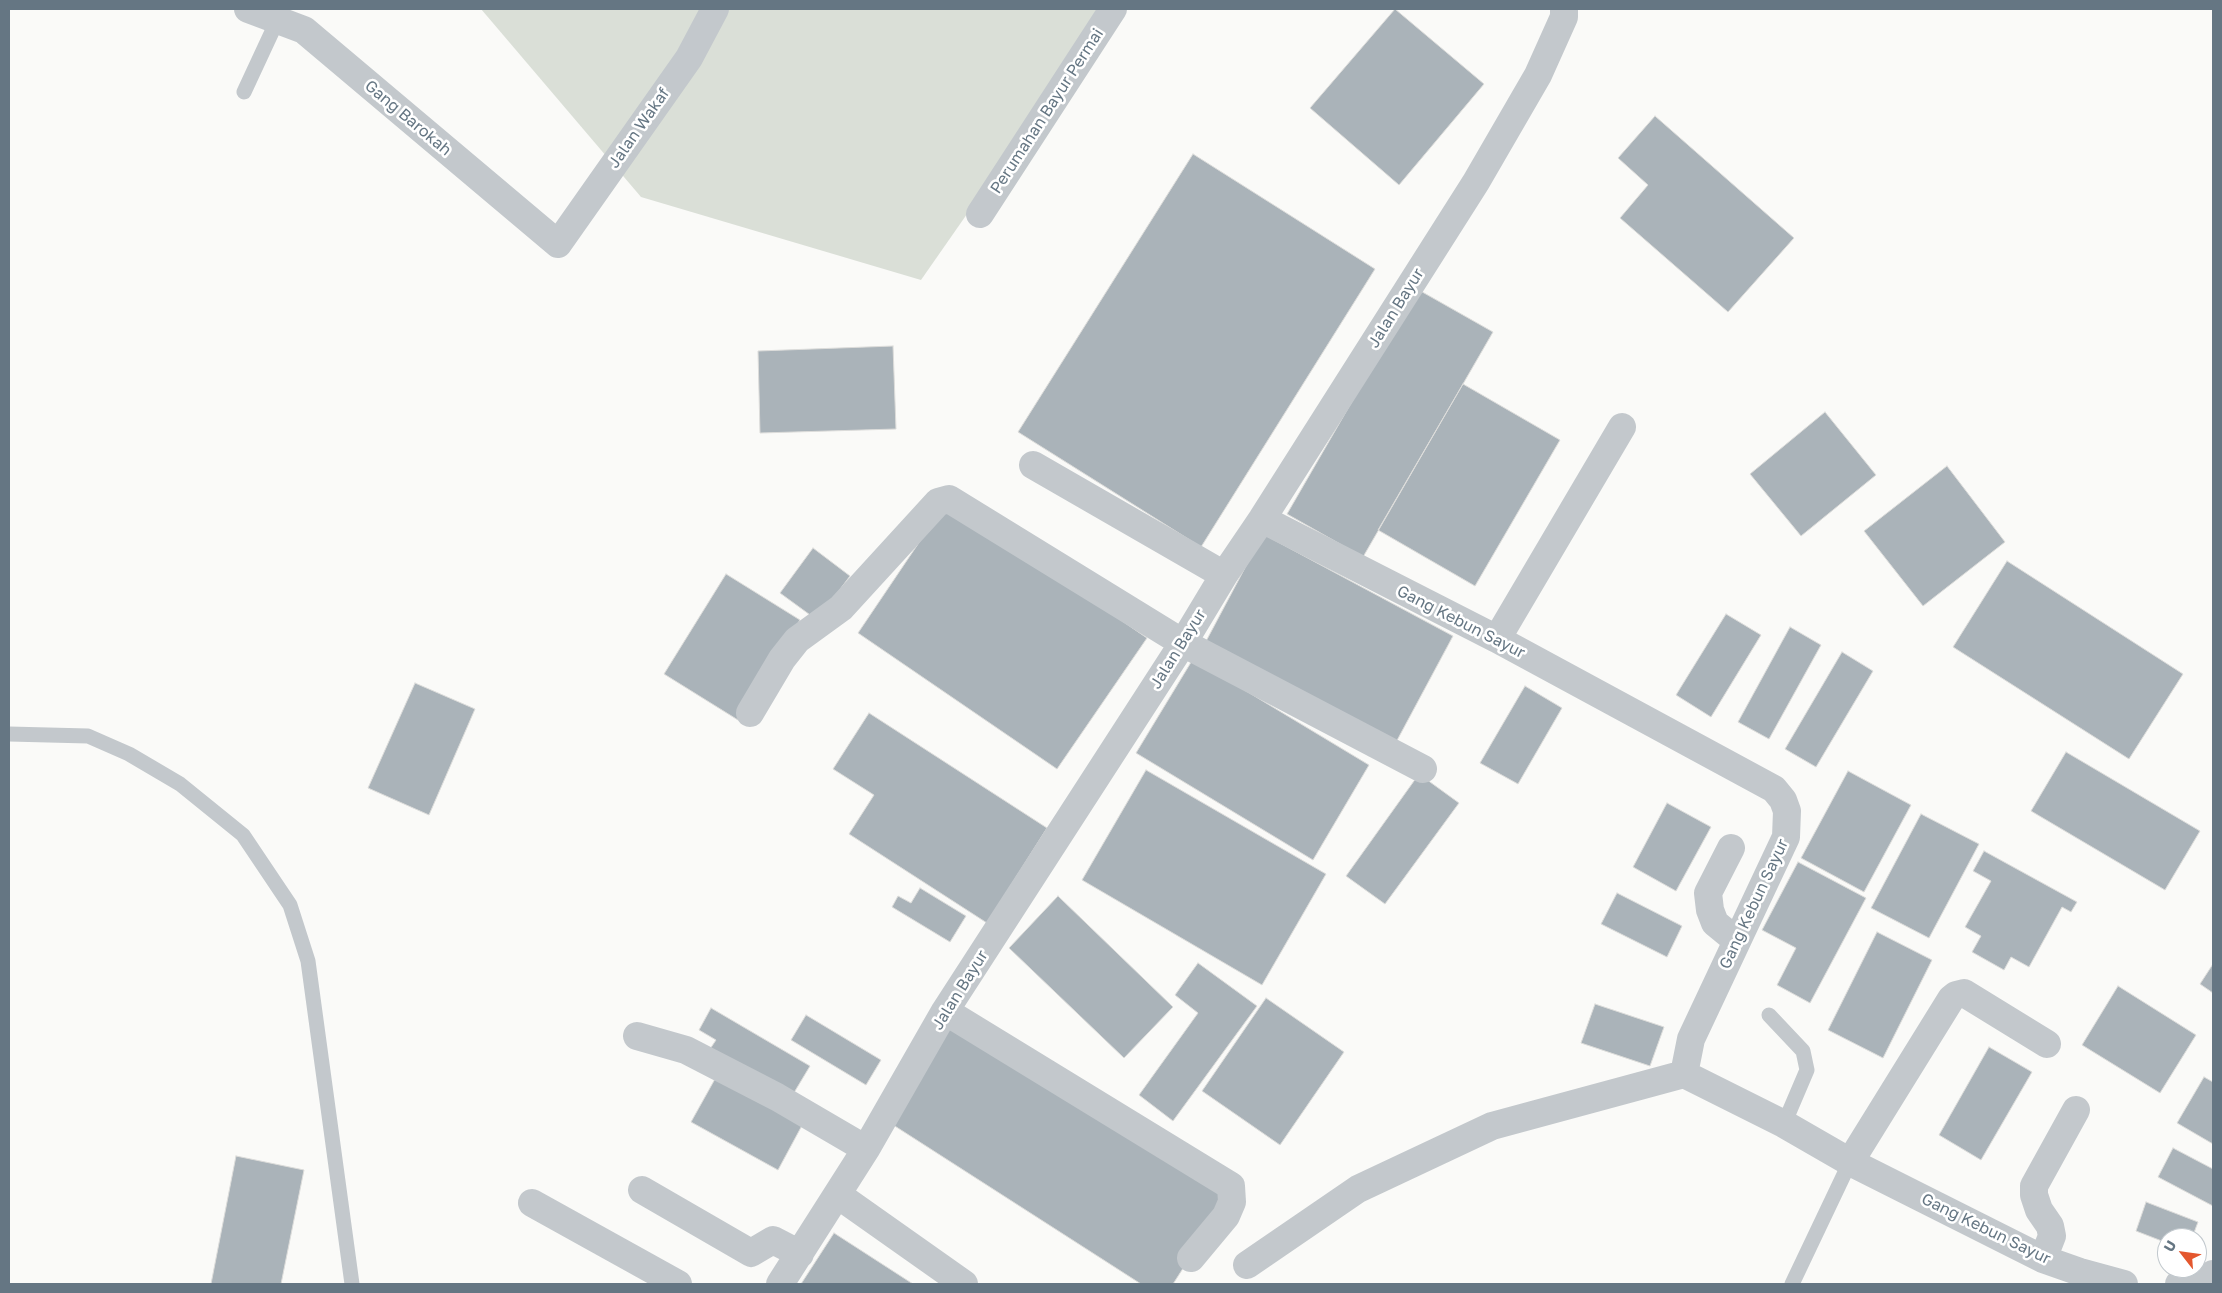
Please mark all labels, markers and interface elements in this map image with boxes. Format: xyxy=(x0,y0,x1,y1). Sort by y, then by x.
street label: Perumahan Bayur Permai xyxy=(986,25,1108,197)
street label: Gang Barokah xyxy=(361,76,455,160)
street label: Jalan Wakaf xyxy=(604,84,674,172)
street label: Jalan Bayur xyxy=(1364,265,1428,351)
street label: Gang Kebun Sayur xyxy=(1394,581,1528,663)
street label: Jalan Bayur xyxy=(1146,606,1210,692)
street label: Gang Kebun Sayur xyxy=(1715,836,1793,972)
street label: Jalan Bayur xyxy=(928,947,992,1033)
street label: Gang Kebun Sayur xyxy=(1918,1189,2054,1269)
north arrow xyxy=(2157,1228,2207,1278)
text: U xyxy=(2160,1237,2179,1254)

